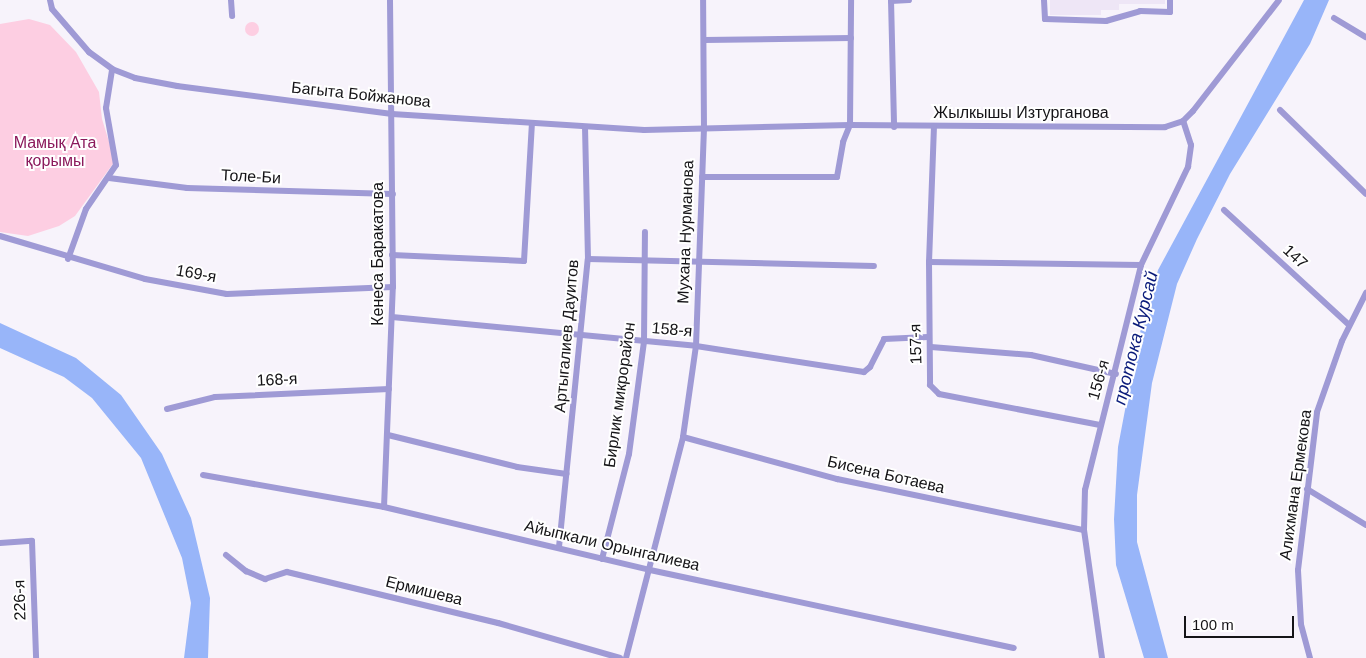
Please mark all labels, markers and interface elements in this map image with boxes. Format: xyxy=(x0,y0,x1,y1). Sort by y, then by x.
street label: Багыта Бойжанова xyxy=(290,78,432,112)
street label: Жылкышы Изтурганова xyxy=(933,103,1109,123)
park label: Мамық Ата қорымы xyxy=(14,133,96,171)
street label: Мухана Нурманова xyxy=(674,160,698,304)
street label: Толе-Би xyxy=(221,166,281,188)
street label: Кенеса Баракатова xyxy=(368,182,388,326)
street label: 147 xyxy=(1279,241,1311,273)
street label: Артыгалиев Дауитов xyxy=(551,259,583,413)
street label: 169-я xyxy=(174,261,218,287)
water label: протока Курсай xyxy=(1109,269,1163,407)
street label: 158-я xyxy=(651,319,693,341)
street label: Бирлик микрорайон xyxy=(600,321,640,469)
street label: 157-я xyxy=(906,323,926,365)
street label: 156-я xyxy=(1084,358,1114,402)
street label: 168-я xyxy=(256,369,298,391)
street label: Алихмана Ермекова xyxy=(1276,409,1316,561)
street label: Бисена Ботаева xyxy=(826,452,946,498)
street label: Айыпкали Орынгалиева xyxy=(523,516,701,576)
street label: Ермишева xyxy=(384,572,464,610)
street label: 226-я xyxy=(10,579,30,621)
scale bar xyxy=(1186,606,1296,638)
text: 100 m xyxy=(1192,616,1234,633)

